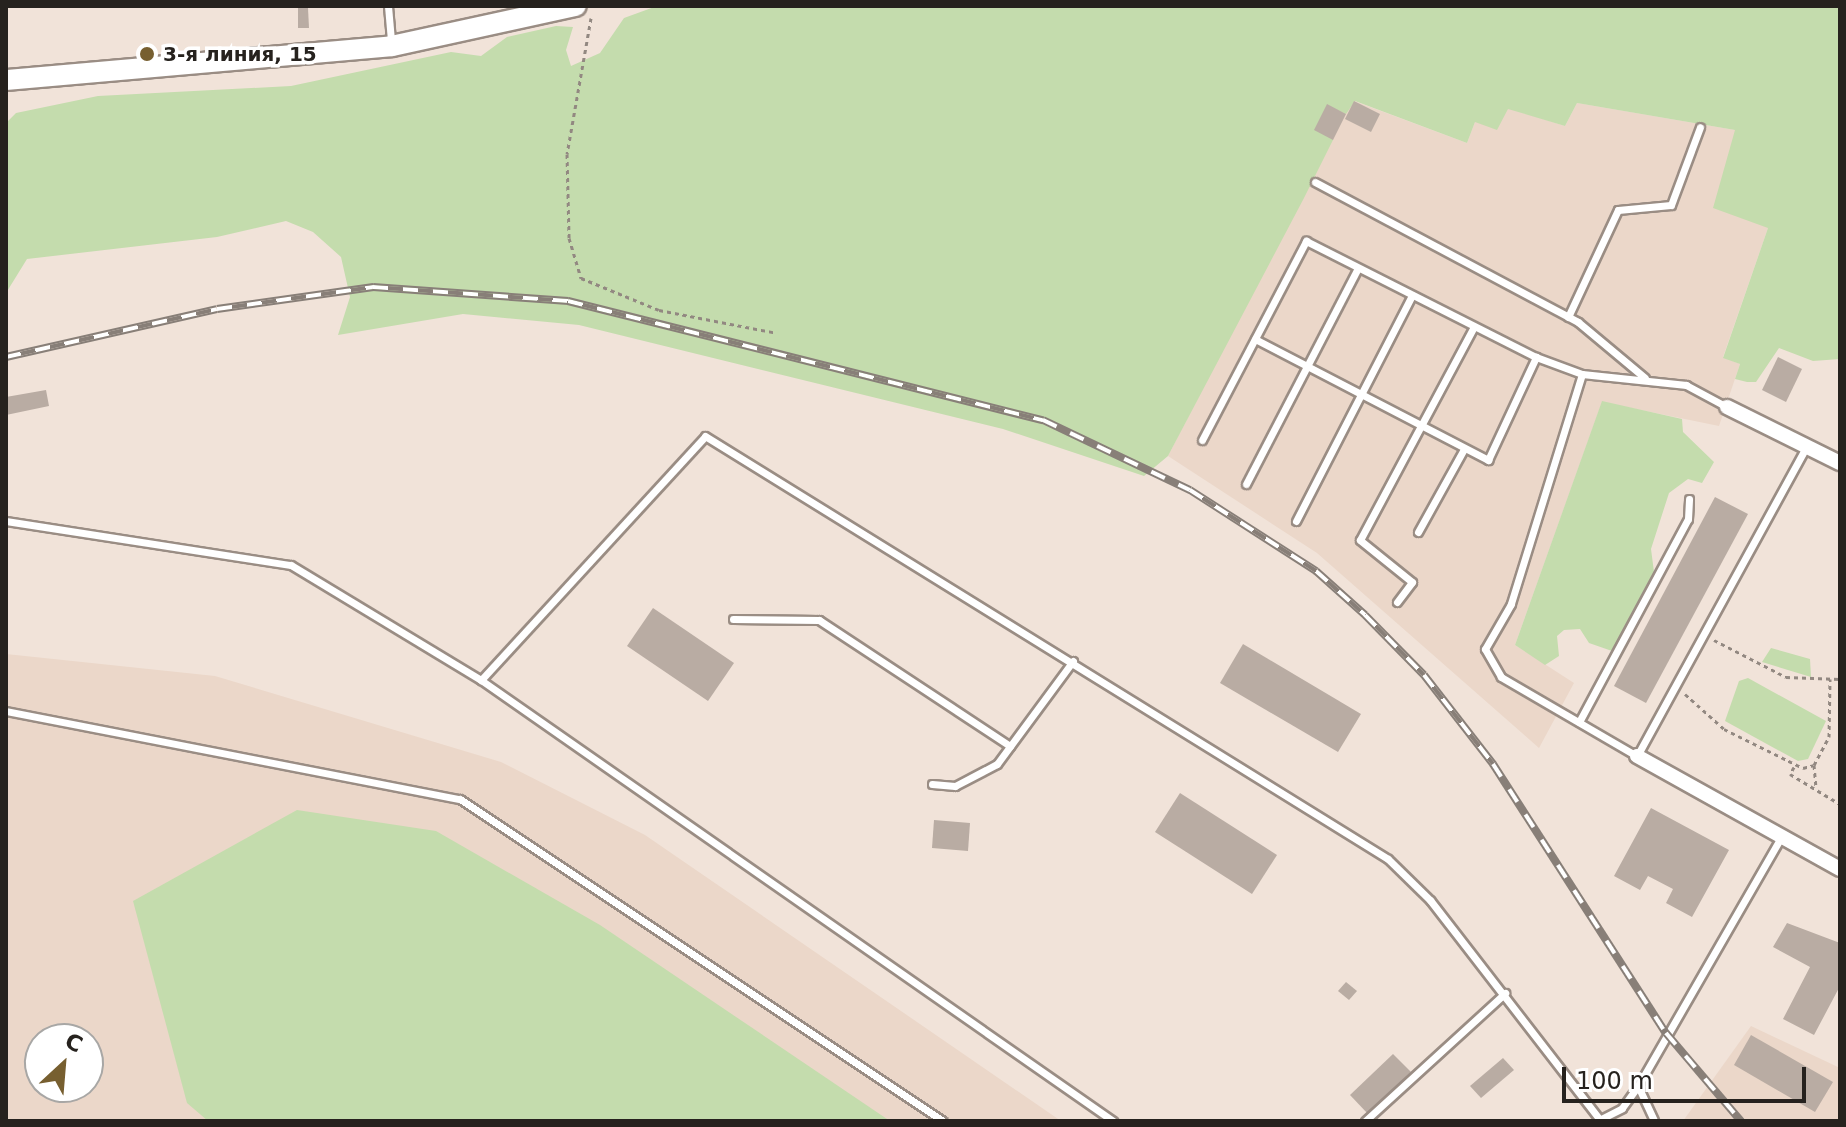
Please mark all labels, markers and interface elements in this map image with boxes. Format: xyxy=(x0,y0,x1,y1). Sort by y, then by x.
place label: 3-я линия, 15 xyxy=(163,42,317,66)
marker: 3-я линия, 15 xyxy=(138,45,156,63)
north arrow xyxy=(24,1023,104,1103)
text: С xyxy=(61,1028,87,1058)
scale bar xyxy=(1566,1051,1810,1101)
text: 100 m xyxy=(1576,1067,1653,1095)

